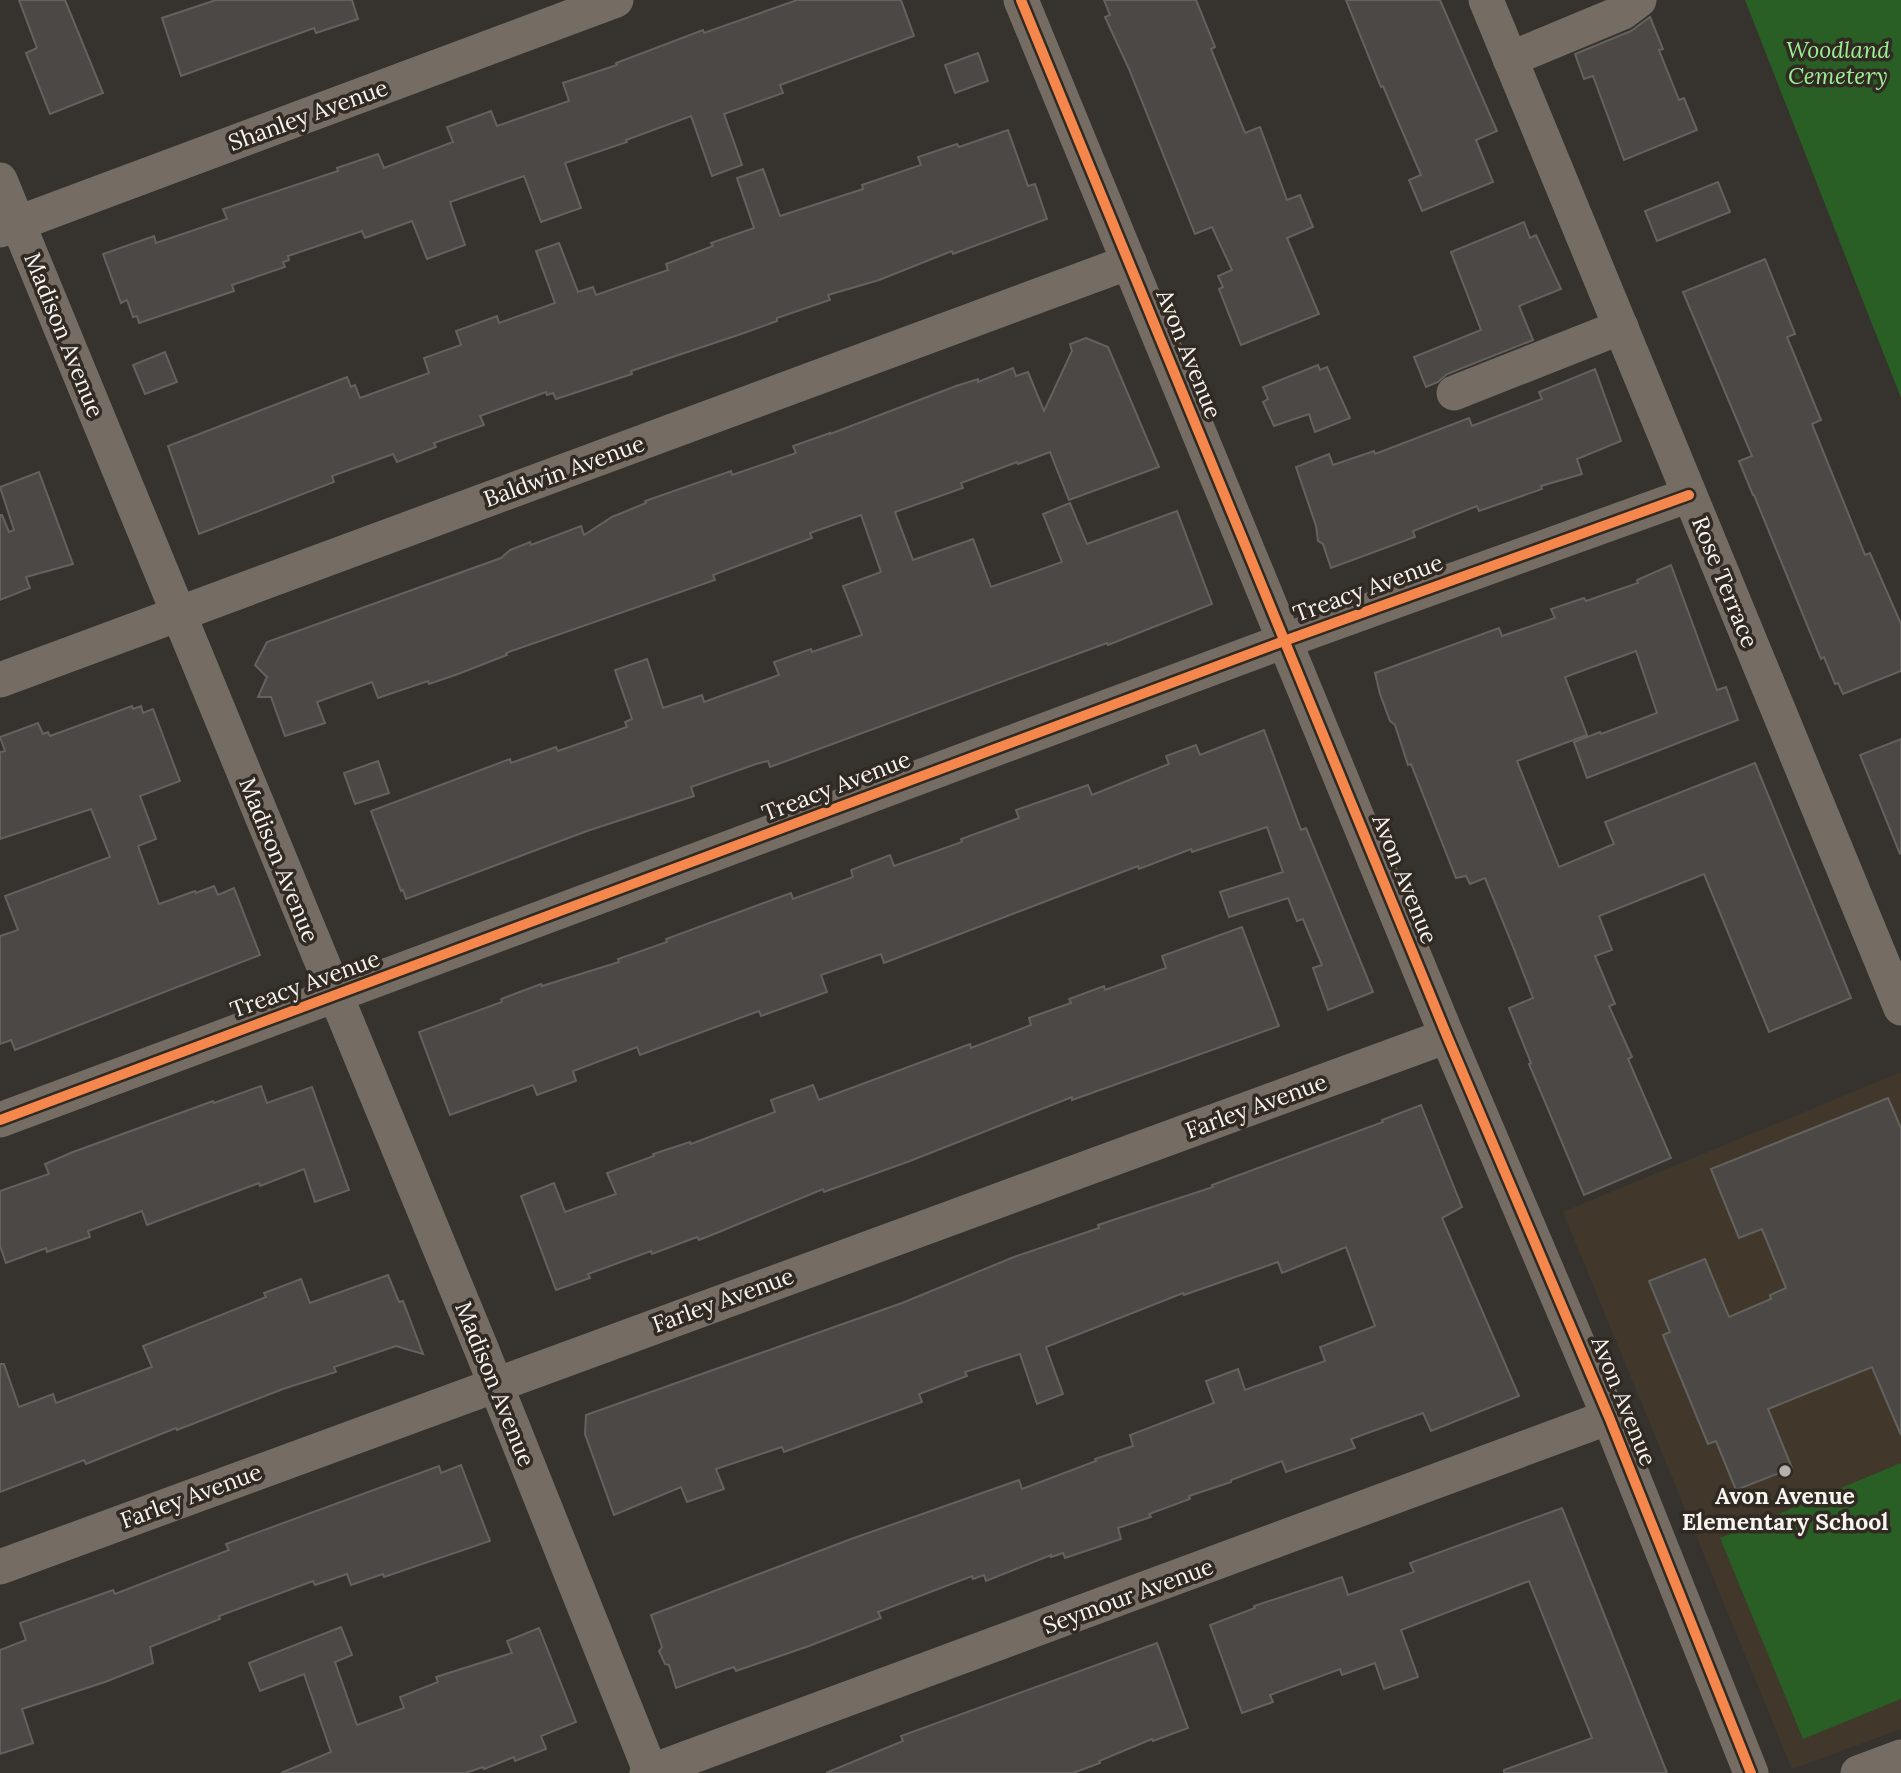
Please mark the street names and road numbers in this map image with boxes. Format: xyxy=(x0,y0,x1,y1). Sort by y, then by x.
street label: Shanley Avenue xyxy=(224,72,391,157)
street label: Madison Avenue xyxy=(18,248,111,422)
street label: Avon Avenue xyxy=(1150,284,1229,423)
street label: Baldwin Avenue xyxy=(479,428,648,513)
street label: Rose Terrace xyxy=(1686,512,1765,652)
street label: Treacy Avenue xyxy=(1289,547,1446,628)
street label: Treacy Avenue xyxy=(757,744,914,827)
street label: Madison Avenue xyxy=(233,773,326,947)
street label: Avon Avenue xyxy=(1366,809,1445,948)
street label: Treacy Avenue xyxy=(226,943,383,1024)
street label: Farley Avenue xyxy=(1181,1067,1330,1145)
street label: Farley Avenue xyxy=(648,1261,797,1339)
street label: Madison Avenue xyxy=(449,1297,542,1471)
street label: Avon Avenue xyxy=(1585,1331,1664,1470)
street label: Farley Avenue xyxy=(116,1457,265,1535)
street label: Seymour Avenue xyxy=(1039,1551,1217,1640)

